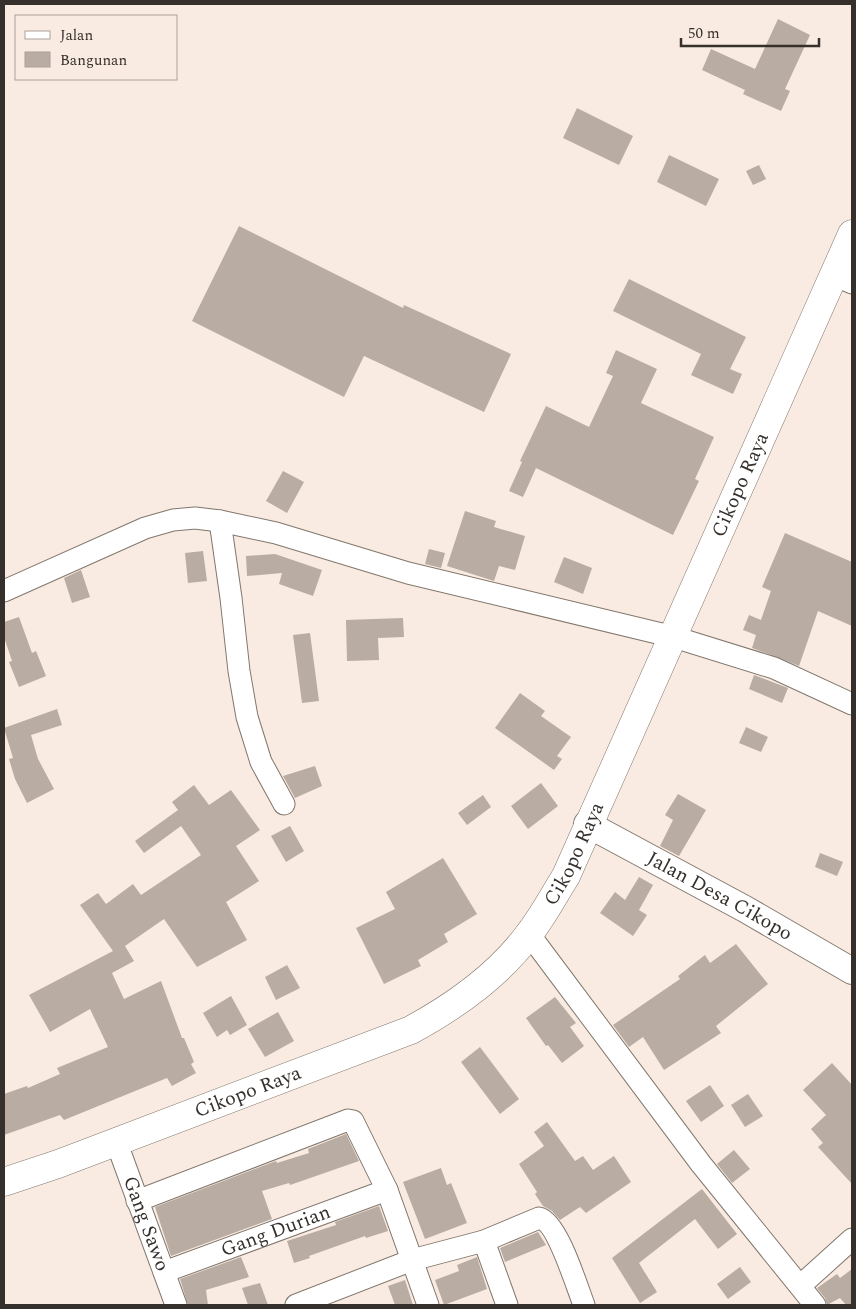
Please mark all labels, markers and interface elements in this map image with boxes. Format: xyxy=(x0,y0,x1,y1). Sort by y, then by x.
legend xyxy=(15,15,178,80)
scale bar xyxy=(681,15,818,47)
text: 50 m xyxy=(688,22,720,45)
text: Jalan xyxy=(60,24,93,47)
text: Bangunan xyxy=(60,49,127,72)
street label: Cikopo Raya xyxy=(704,427,777,542)
street label: Cikopo Raya xyxy=(536,797,612,912)
street label: Jalan Desa Cikopo xyxy=(641,844,798,948)
street label: Cikopo Raya xyxy=(190,1058,306,1126)
street label: Gang Sawo xyxy=(115,1172,177,1275)
street label: Gang Durian xyxy=(217,1197,335,1265)

